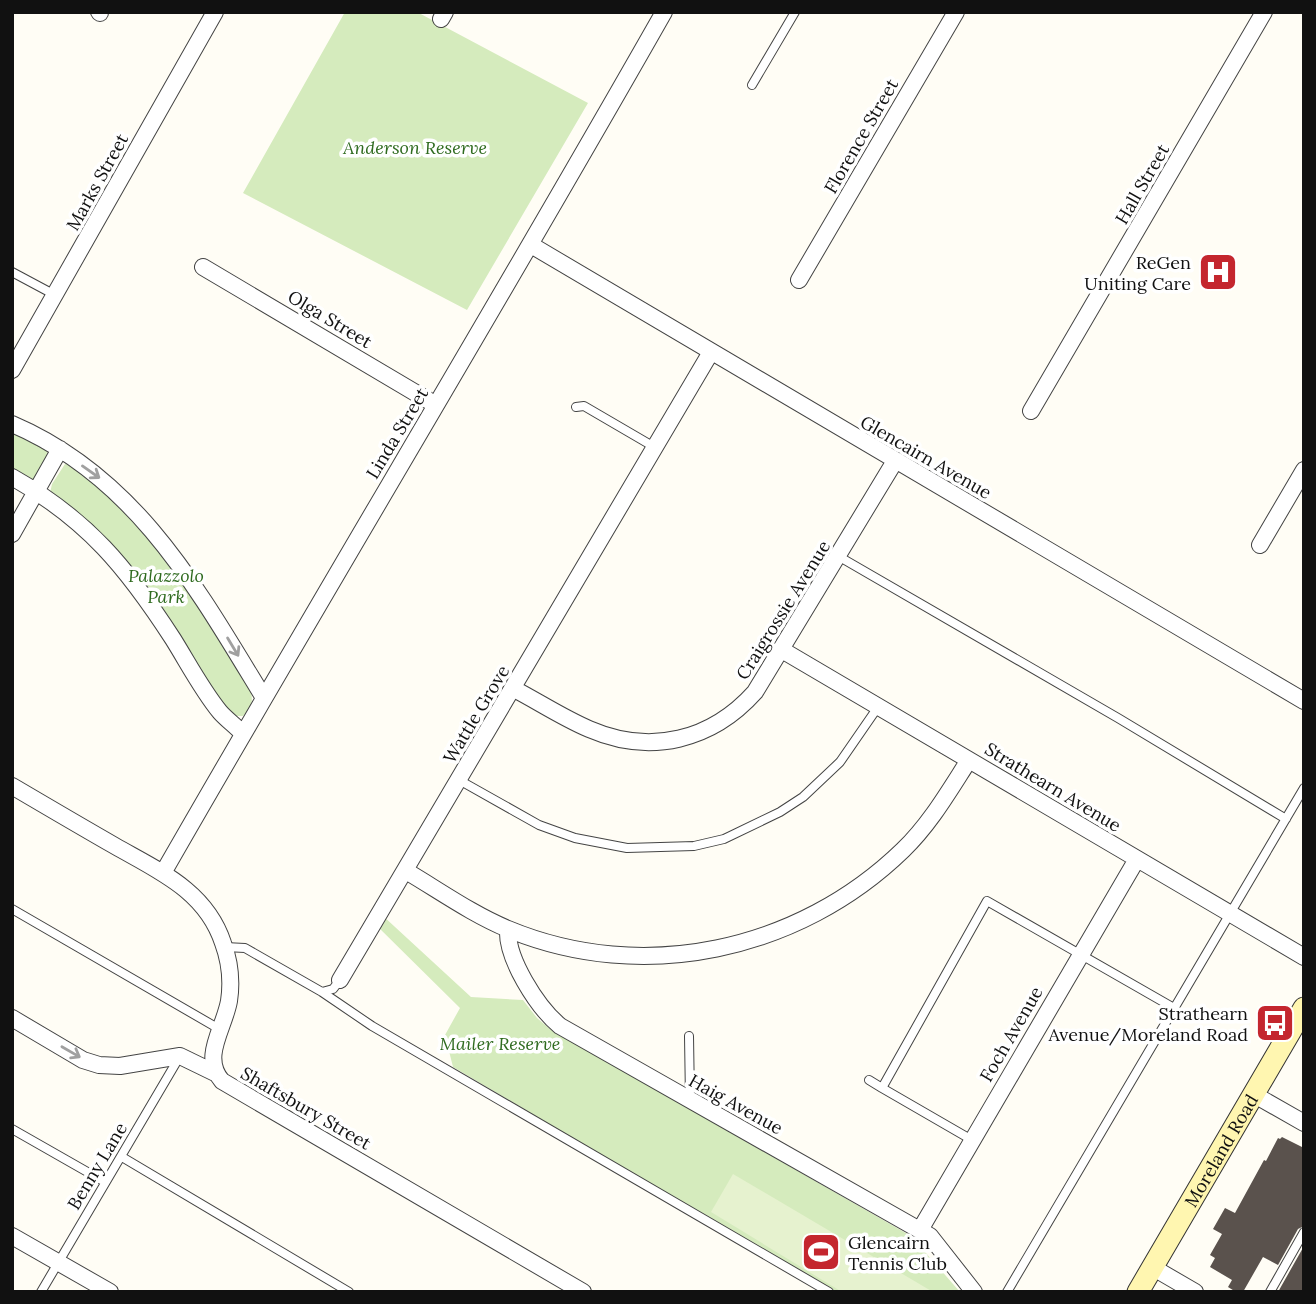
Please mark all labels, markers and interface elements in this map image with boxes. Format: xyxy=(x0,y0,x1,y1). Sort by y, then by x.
street label: Florence Street xyxy=(819,75,903,197)
street label: Marks Street xyxy=(61,129,133,235)
park label: Anderson Reserve xyxy=(342,136,487,159)
street label: Hall Street xyxy=(1110,140,1174,228)
place label: ReGen Uniting Care xyxy=(1084,251,1191,295)
hospital icon: ReGen Uniting Care xyxy=(1197,251,1239,293)
street label: Olga Street xyxy=(284,285,376,353)
street label: Linda Street xyxy=(361,383,433,483)
street label: Glencairn Avenue xyxy=(856,410,996,504)
one-way arrow xyxy=(81,465,100,479)
street label: Craigrossie Avenue xyxy=(731,536,835,684)
park label: Palazzolo Park xyxy=(128,564,204,608)
one-way arrow xyxy=(226,637,240,657)
street label: Wattle Grove xyxy=(438,661,514,767)
street label: Strathearn Avenue xyxy=(981,737,1126,837)
street label: Foch Avenue xyxy=(974,982,1048,1086)
place label: Strathearn Avenue/Moreland Road xyxy=(1047,1002,1248,1046)
bus stop icon: Strathearn Avenue/Moreland Road xyxy=(1254,1002,1296,1044)
park label: Mailer Reserve xyxy=(440,1032,560,1055)
one-way arrow xyxy=(61,1046,81,1060)
street label: Shaftsbury Street xyxy=(237,1061,375,1155)
street label: Haig Avenue xyxy=(685,1069,787,1139)
street label: Moreland Road xyxy=(1179,1090,1263,1211)
street label: Benny Lane xyxy=(62,1118,132,1214)
sports icon: Glencairn Tennis Club xyxy=(800,1231,842,1273)
place label: Glencairn Tennis Club xyxy=(848,1231,947,1275)

